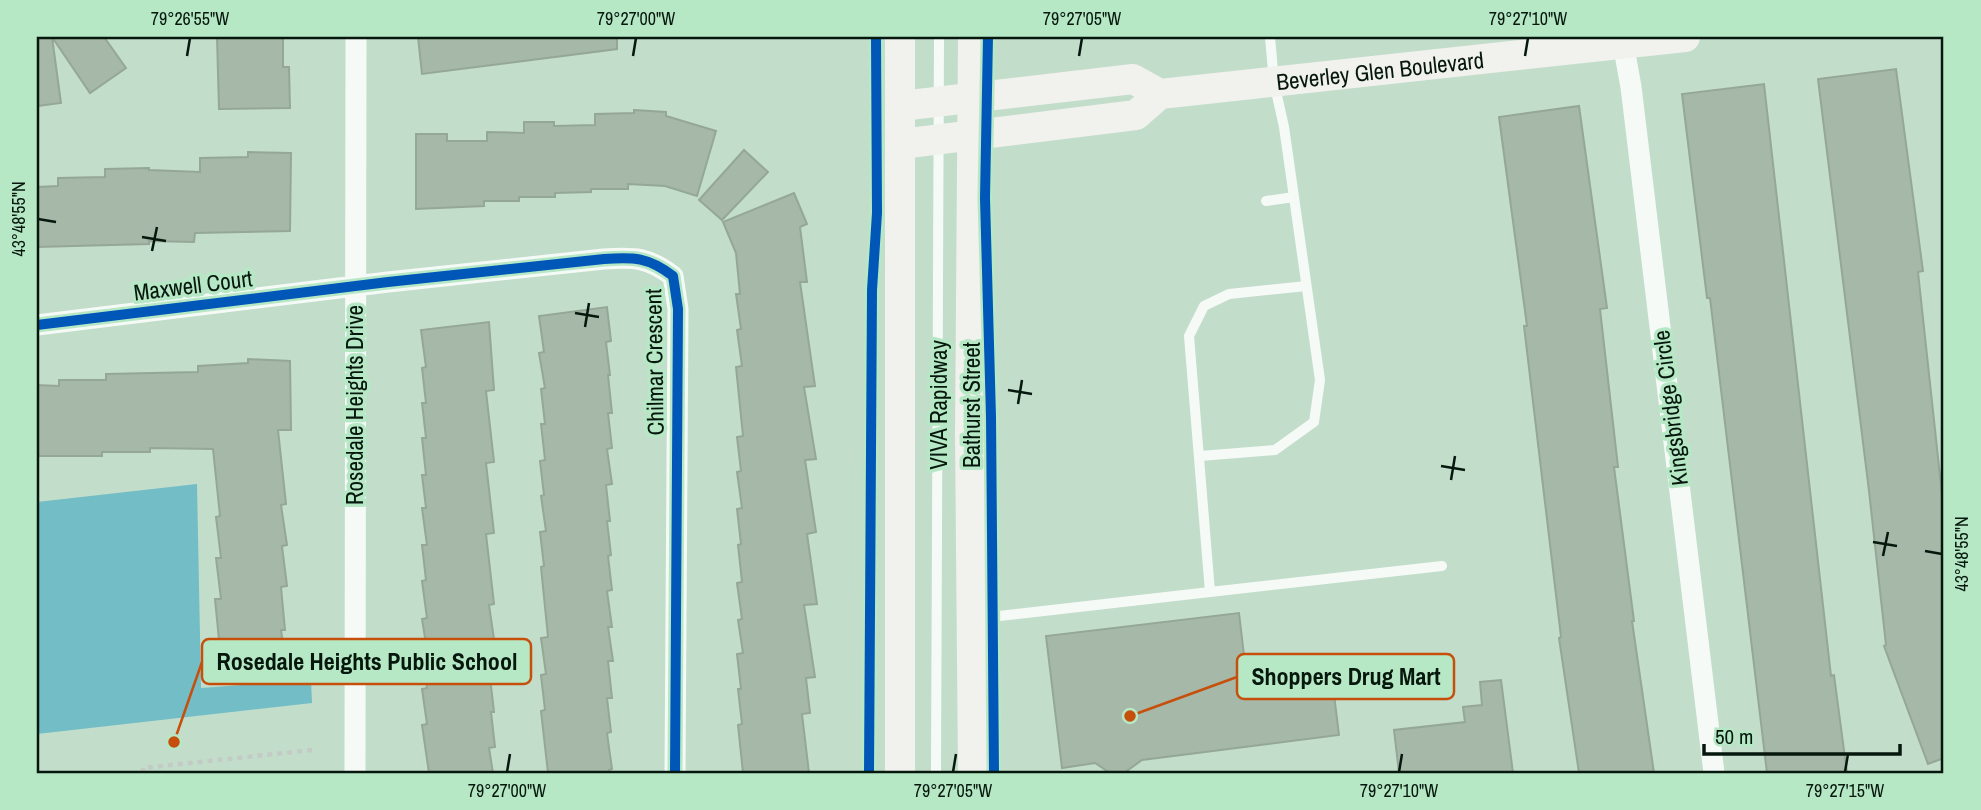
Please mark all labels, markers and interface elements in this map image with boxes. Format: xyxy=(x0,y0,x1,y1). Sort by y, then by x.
text: 79°26'55"W xyxy=(151,6,229,31)
text: 79°27'00"W xyxy=(597,6,675,31)
text: 79°27'05"W xyxy=(1043,6,1121,31)
text: 79°27'10"W xyxy=(1489,6,1567,31)
street label: Beverley Glen Boulevard xyxy=(1275,43,1486,97)
text: 43°48'55"N xyxy=(6,181,31,257)
street label: Maxwell Court xyxy=(132,262,254,308)
street label: Chilmar Crescent xyxy=(637,288,671,436)
street label: Rosedale Heights Drive xyxy=(339,305,370,505)
street label: Kingsbridge Circle xyxy=(1645,329,1695,487)
street label: VIVA Rapidway xyxy=(923,340,954,470)
street label: Bathurst Street xyxy=(956,342,987,468)
text: 43°48'55"N xyxy=(1949,516,1974,592)
callout: Rosedale Heights Public School xyxy=(202,639,531,684)
text: Rosedale Heights Public School xyxy=(217,645,517,677)
callout: Shoppers Drug Mart xyxy=(1237,654,1454,699)
text: Shoppers Drug Mart xyxy=(1251,660,1441,692)
scale bar xyxy=(1704,712,1900,756)
text: 50 m xyxy=(1715,722,1753,751)
text: 79°27'00"W xyxy=(468,778,546,803)
text: 79°27'05"W xyxy=(914,778,992,803)
text: 79°27'10"W xyxy=(1360,778,1438,803)
text: 79°27'15"W xyxy=(1806,778,1884,803)

